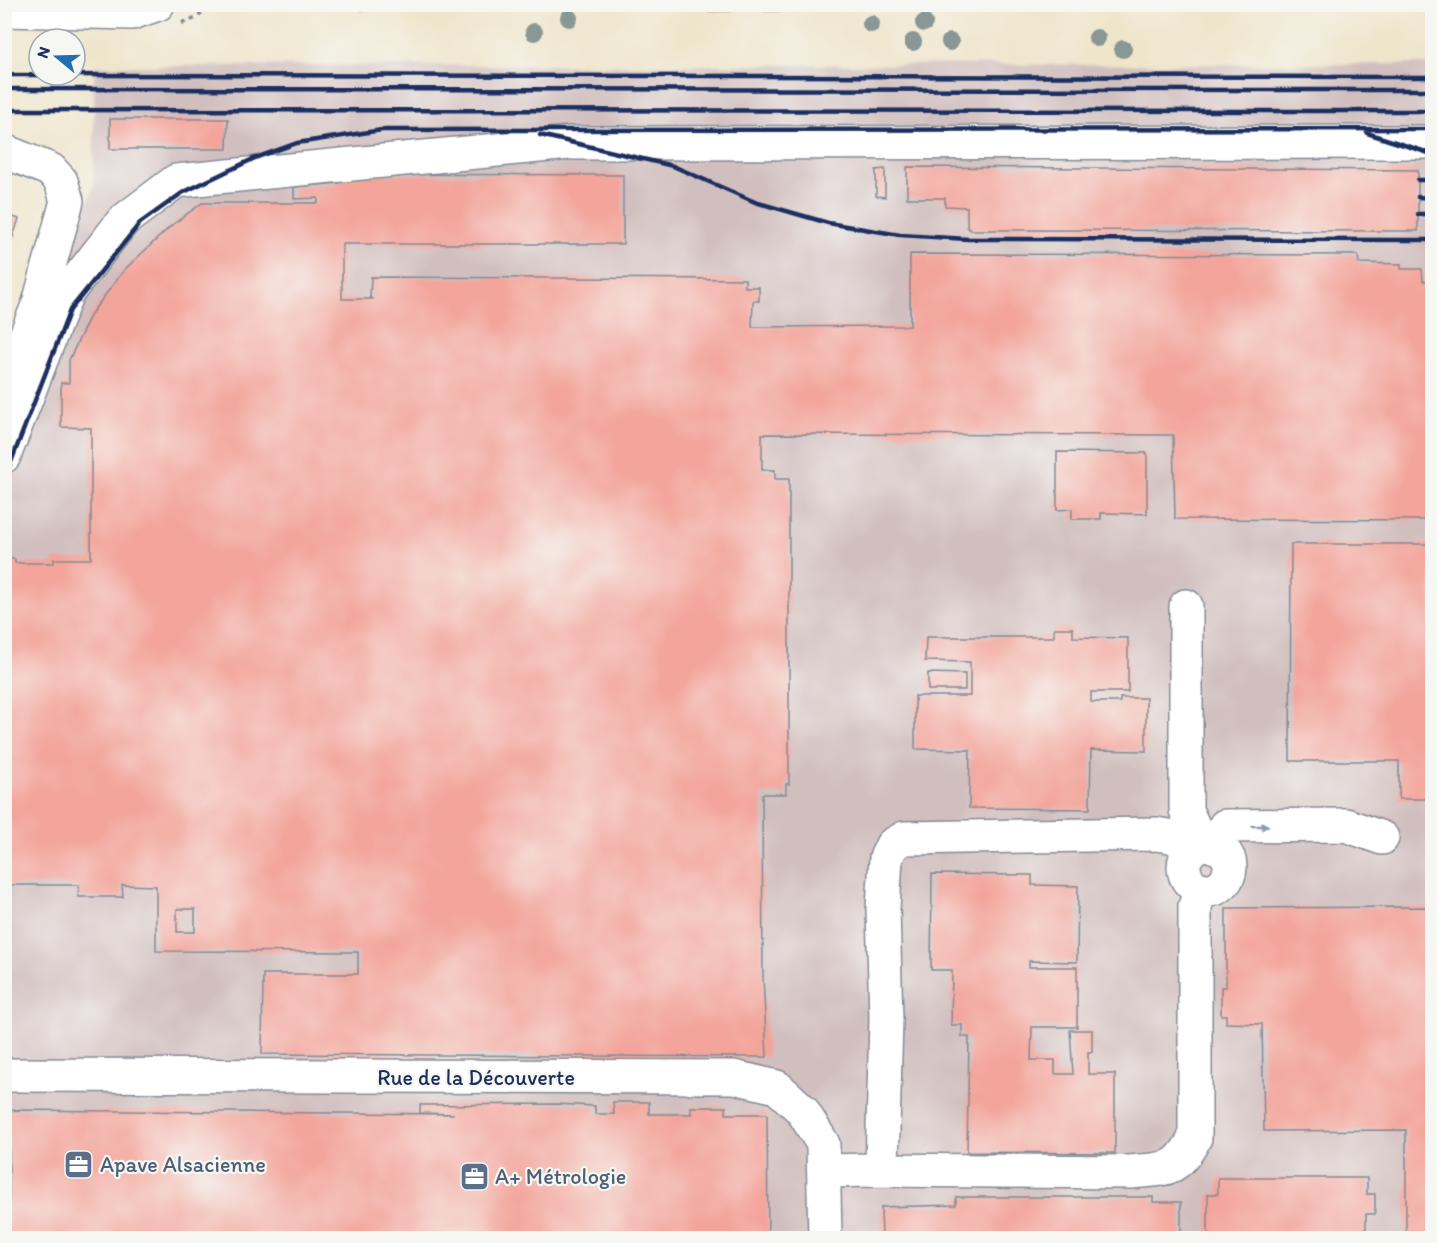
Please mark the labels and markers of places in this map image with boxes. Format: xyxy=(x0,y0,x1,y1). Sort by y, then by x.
office icon: Apave Alsacienne xyxy=(63,1148,95,1180)
place label: Apave Alsacienne xyxy=(100,1151,266,1178)
office icon: A+ Métrologie xyxy=(458,1160,490,1192)
place label: A+ Métrologie xyxy=(495,1163,626,1190)

